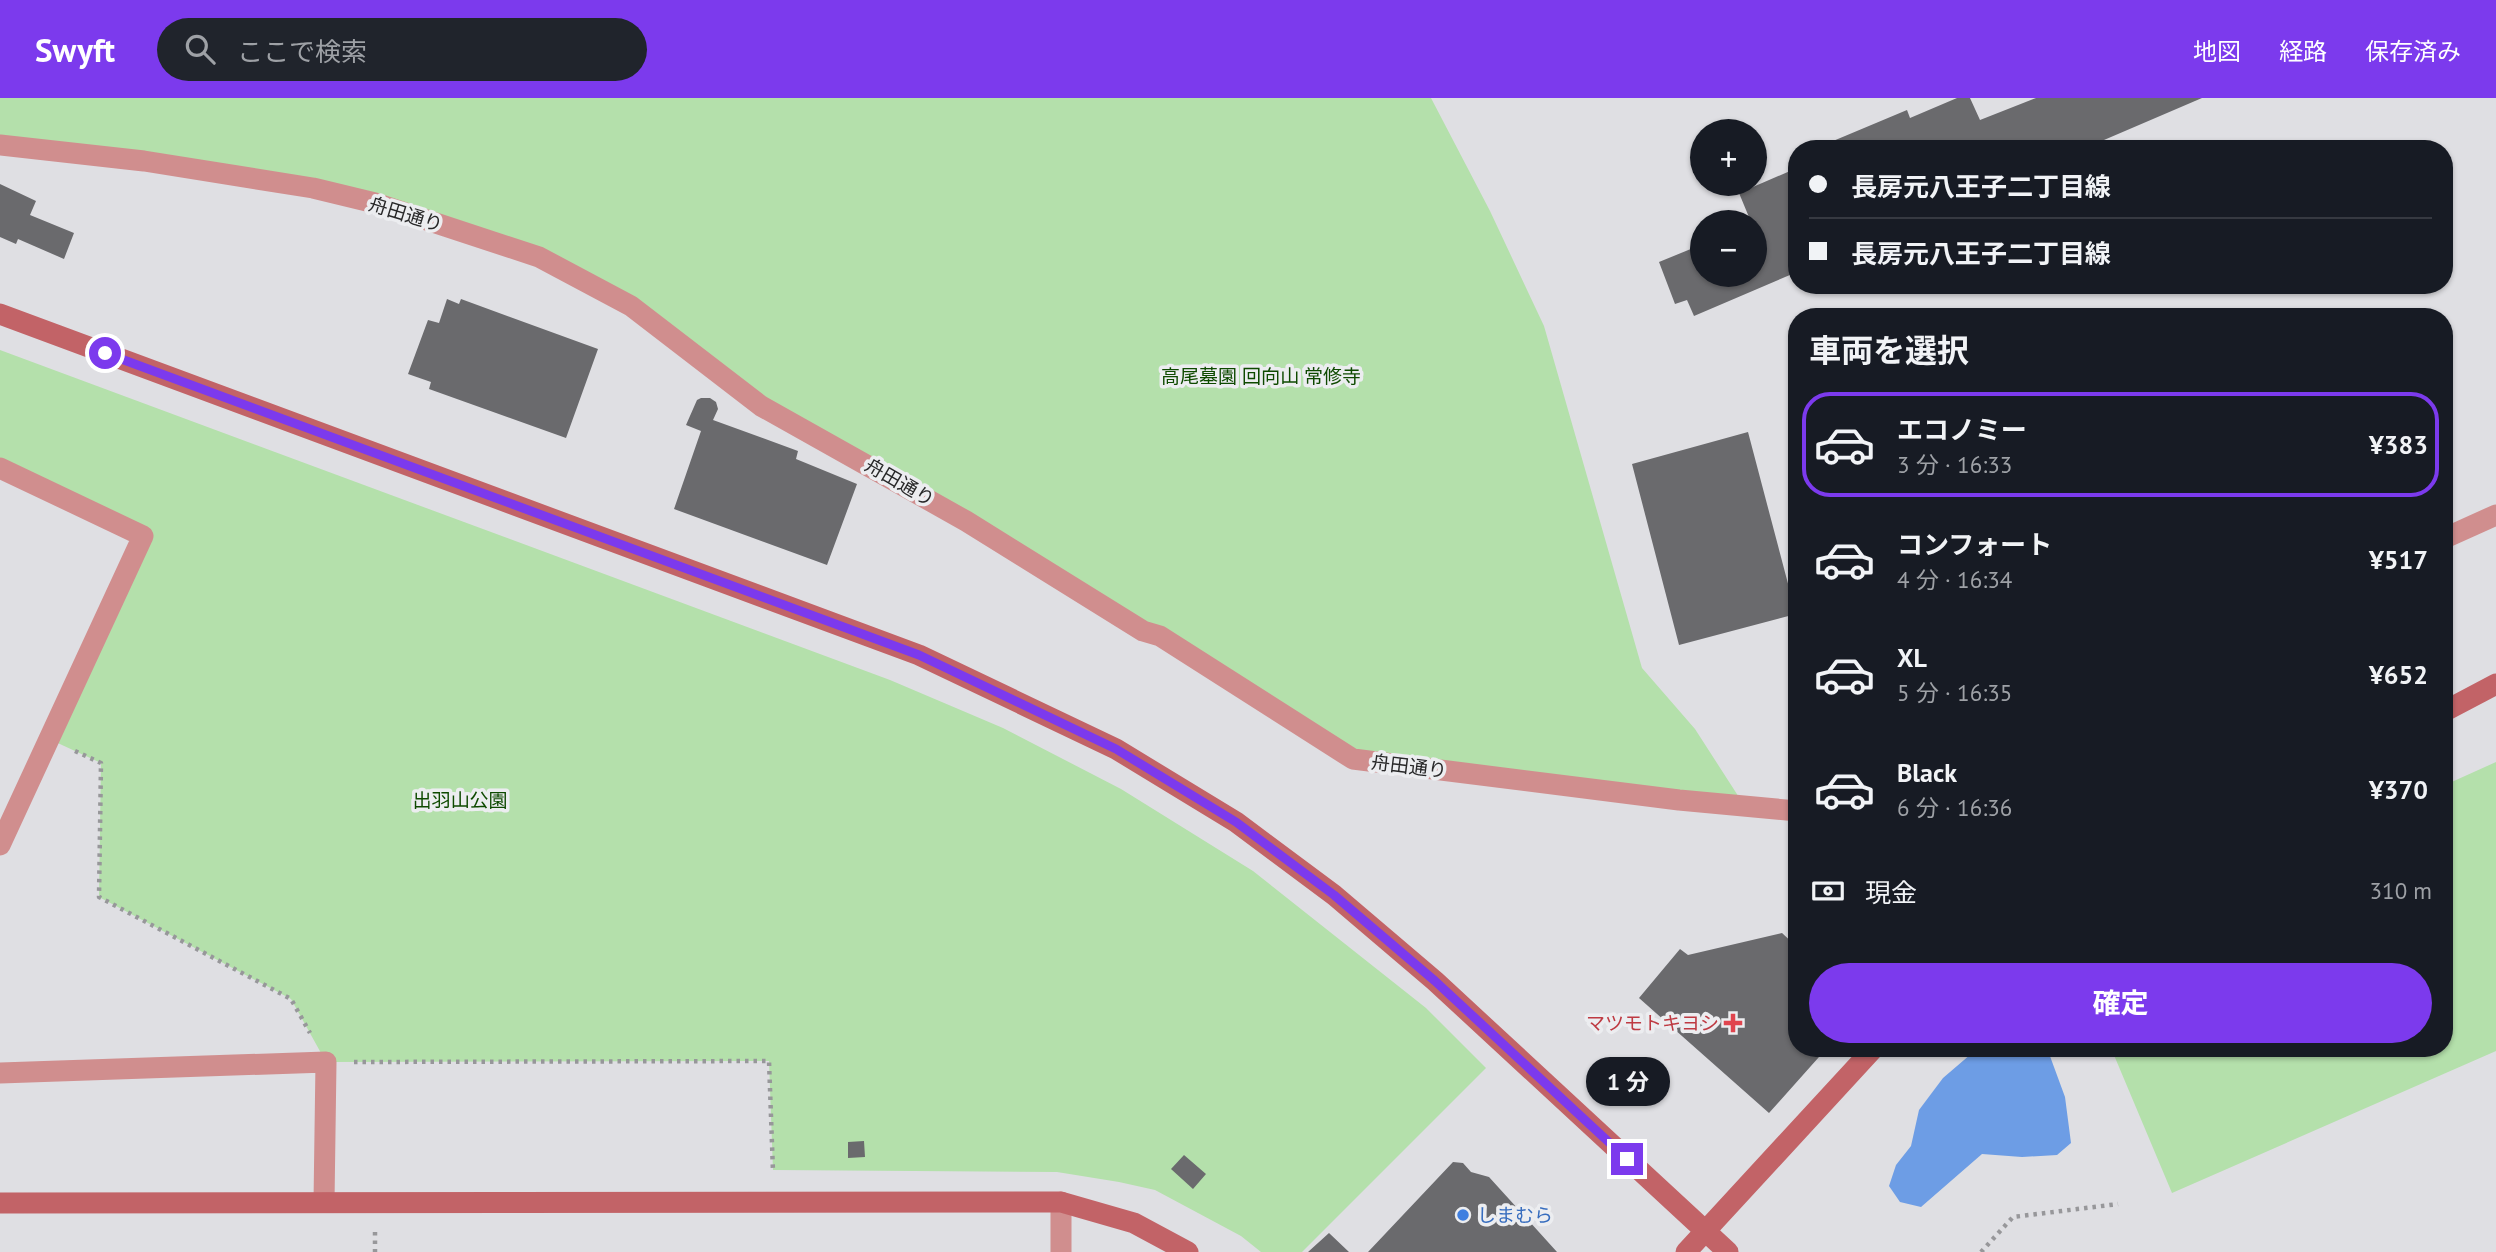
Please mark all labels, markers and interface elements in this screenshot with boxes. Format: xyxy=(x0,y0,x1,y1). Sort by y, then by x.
search box xyxy=(157,18,647,81)
text: Swyft xyxy=(35,28,115,71)
icon: search xyxy=(181,30,219,68)
text: ここで検索 xyxy=(237,35,367,68)
text: 地図 xyxy=(2193,36,2241,67)
text: 経路 xyxy=(2279,36,2327,67)
text: 保存済み xyxy=(2365,36,2461,67)
map controls xyxy=(1690,119,1767,287)
button: + xyxy=(1690,119,1767,196)
text: 長房元八王子二丁目線 xyxy=(1851,170,2111,203)
street label: 舟田通り xyxy=(366,191,446,237)
button: − xyxy=(1690,210,1767,287)
text: 長房元八王子二丁目線 xyxy=(1851,237,2111,270)
text: 車両を選択 xyxy=(1809,329,1969,371)
route start xyxy=(89,337,121,369)
park label: 高尾墓園 回向山 常修寺 xyxy=(1161,364,1361,388)
icon: car xyxy=(1813,413,1876,476)
text: エコノミー xyxy=(1897,413,2027,446)
text: ¥383 xyxy=(2369,428,2428,461)
text: 3 分 · 16:33 xyxy=(1897,450,2012,479)
street label: 舟田通り xyxy=(861,453,939,511)
icon: car xyxy=(1813,528,1876,591)
text: コンフォート xyxy=(1897,528,2052,561)
text: ¥517 xyxy=(2369,543,2428,576)
text: 4 分 · 16:34 xyxy=(1897,565,2012,594)
text: XL xyxy=(1897,641,1927,674)
icon: car xyxy=(1813,643,1876,706)
text: ¥652 xyxy=(2369,658,2428,691)
text: 5 分 · 16:35 xyxy=(1897,678,2012,707)
street label: 舟田通り xyxy=(1370,749,1448,783)
text: Black xyxy=(1897,756,1957,789)
icon: car xyxy=(1813,758,1876,821)
text: ¥370 xyxy=(2369,773,2428,806)
park label: 出羽山公園 xyxy=(412,788,508,812)
text: 6 分 · 16:36 xyxy=(1897,793,2012,822)
icon: cash xyxy=(1809,872,1847,910)
text: 現金 xyxy=(1865,876,1917,909)
text: 310 m xyxy=(2370,876,2432,905)
button: 確定 xyxy=(1809,963,2432,1043)
place label: マツモトキヨシ xyxy=(1586,1011,1719,1035)
marker: マツモトキヨシ xyxy=(1725,1015,1741,1031)
callout: 1 分 xyxy=(1585,1058,1669,1107)
text: 1 分 xyxy=(1607,1067,1649,1096)
route end xyxy=(1611,1143,1643,1175)
place label: しまむら xyxy=(1477,1203,1553,1227)
marker: しまむら xyxy=(1455,1207,1471,1223)

